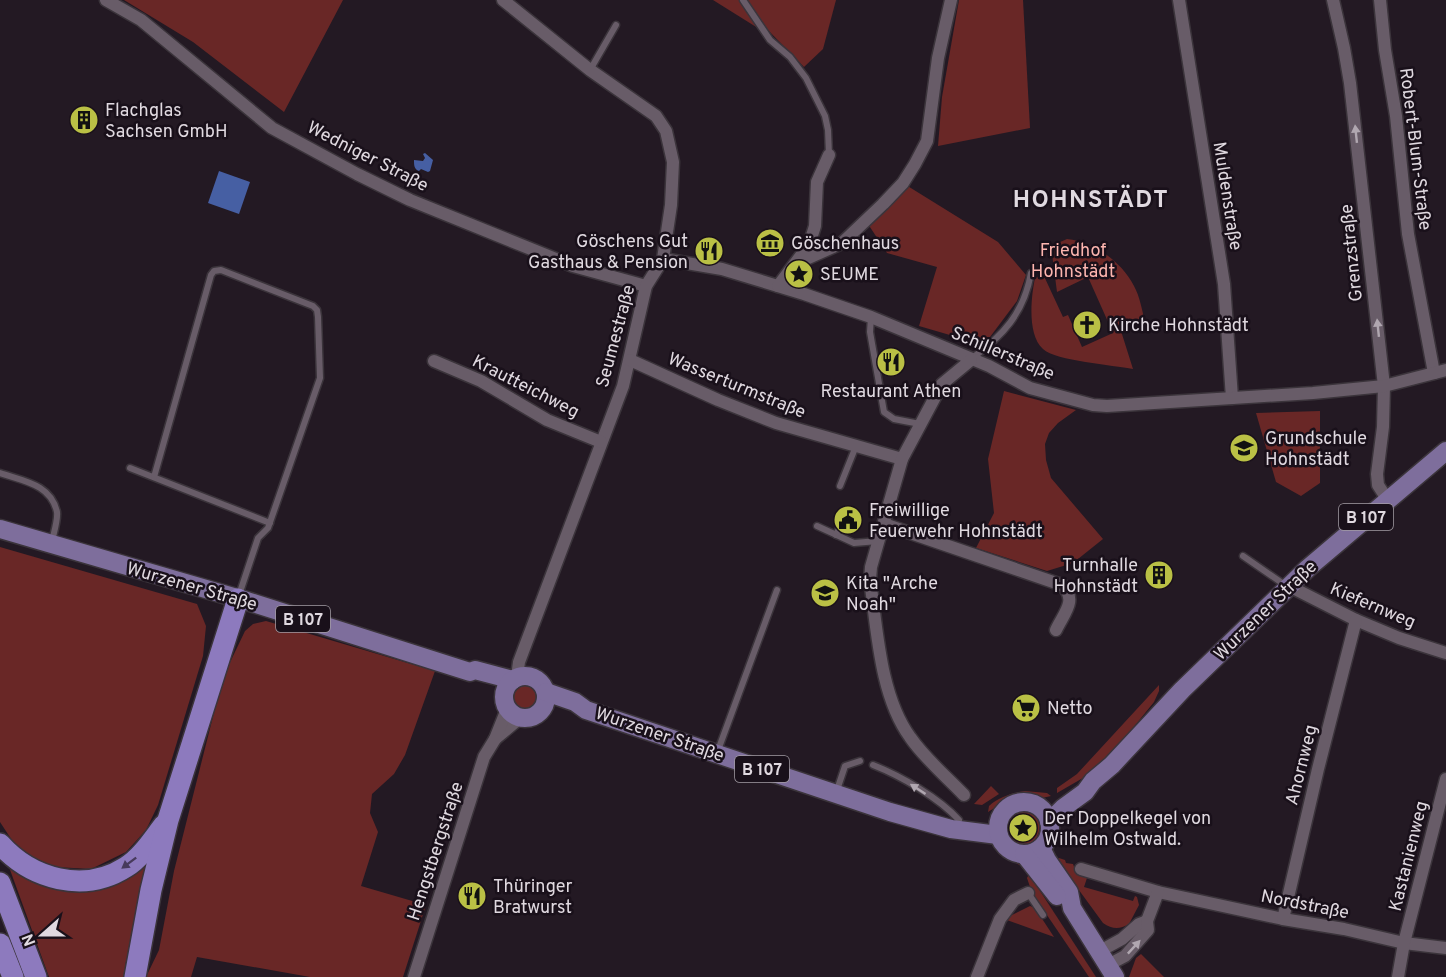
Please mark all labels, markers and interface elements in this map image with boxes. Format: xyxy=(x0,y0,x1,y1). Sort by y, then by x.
street label: Robert-Blum-Straße xyxy=(1393,67,1436,232)
place label: Flachglas Sachsen GmbH xyxy=(105,100,228,144)
building icon: Flachglas Sachsen GmbH xyxy=(68,104,100,136)
street label: Wedniger Straße xyxy=(303,117,432,198)
one-way arrow xyxy=(1351,124,1360,143)
street label: Muldenstraße xyxy=(1207,140,1246,252)
district label: HOHNSTÄDT xyxy=(1013,184,1169,216)
street label: Grenzstraße xyxy=(1336,203,1369,303)
museum icon: Göschenhaus xyxy=(754,227,786,259)
place label: Göschens Gut Gasthaus & Pension xyxy=(528,231,688,275)
place label: Göschenhaus xyxy=(791,233,899,256)
restaurant icon: Göschens Gut Gasthaus & Pension xyxy=(693,235,725,267)
park label: Friedhof Hohnstädt xyxy=(1031,240,1115,284)
place icon: SEUME xyxy=(783,258,815,290)
place label: SEUME xyxy=(820,264,879,287)
street label: Seumestraße xyxy=(592,282,641,390)
church icon: Kirche Hohnstädt xyxy=(1071,309,1103,341)
place label: Kirche Hohnstädt xyxy=(1108,315,1249,338)
one-way arrow xyxy=(1373,318,1382,337)
street label: Schillerstraße xyxy=(947,322,1058,387)
restaurant icon: Restaurant Athen xyxy=(875,346,907,378)
street label: Wasserturmstraße xyxy=(664,348,809,425)
street label: Krautteichweg xyxy=(468,350,583,424)
place label: Restaurant Athen xyxy=(821,381,962,404)
place label: Grundschule Hohnstädt xyxy=(1265,428,1367,472)
school or university icon: Grundschule Hohnstädt xyxy=(1228,432,1260,464)
place label: Freiwillige Feuerwehr Hohnstädt xyxy=(869,500,1043,544)
public building icon: Freiwillige Feuerwehr Hohnstädt xyxy=(832,504,864,536)
road number: B 107 xyxy=(1339,504,1393,530)
place label: Turnhalle Hohnstädt xyxy=(1054,555,1138,599)
street label: Wurzener Straße xyxy=(1210,556,1323,666)
street label: Wurzener Straße xyxy=(124,558,260,617)
building icon: Turnhalle Hohnstädt xyxy=(1143,559,1175,591)
place label: Kita "Arche Noah" xyxy=(846,573,938,617)
school or university icon: Kita "Arche Noah" xyxy=(809,577,841,609)
street label: Kiefernweg xyxy=(1326,578,1419,635)
road number: B 107 xyxy=(276,606,330,632)
supermarket icon: Netto xyxy=(1010,692,1042,724)
place label: Netto xyxy=(1047,698,1093,721)
street label: Wurzener Straße xyxy=(592,703,727,768)
street label: Ahornweg xyxy=(1281,723,1324,808)
road number: B 107 xyxy=(735,756,789,782)
street label: Hengstbergstraße xyxy=(403,779,470,924)
one-way arrow xyxy=(910,784,926,795)
street label: Kastanienweg xyxy=(1385,799,1434,914)
place label: Der Doppelkegel von Wilhelm Ostwald. xyxy=(1044,808,1211,852)
place icon: Der Doppelkegel von Wilhelm Ostwald. xyxy=(1007,812,1039,844)
one-way arrow xyxy=(122,857,137,869)
place label: Thüringer Bratwurst xyxy=(493,876,573,920)
restaurant icon: Thüringer Bratwurst xyxy=(456,880,488,912)
street label: Nordstraße xyxy=(1259,886,1351,925)
north arrow xyxy=(12,905,72,965)
text: N xyxy=(18,931,41,949)
one-way arrow xyxy=(1127,940,1141,955)

